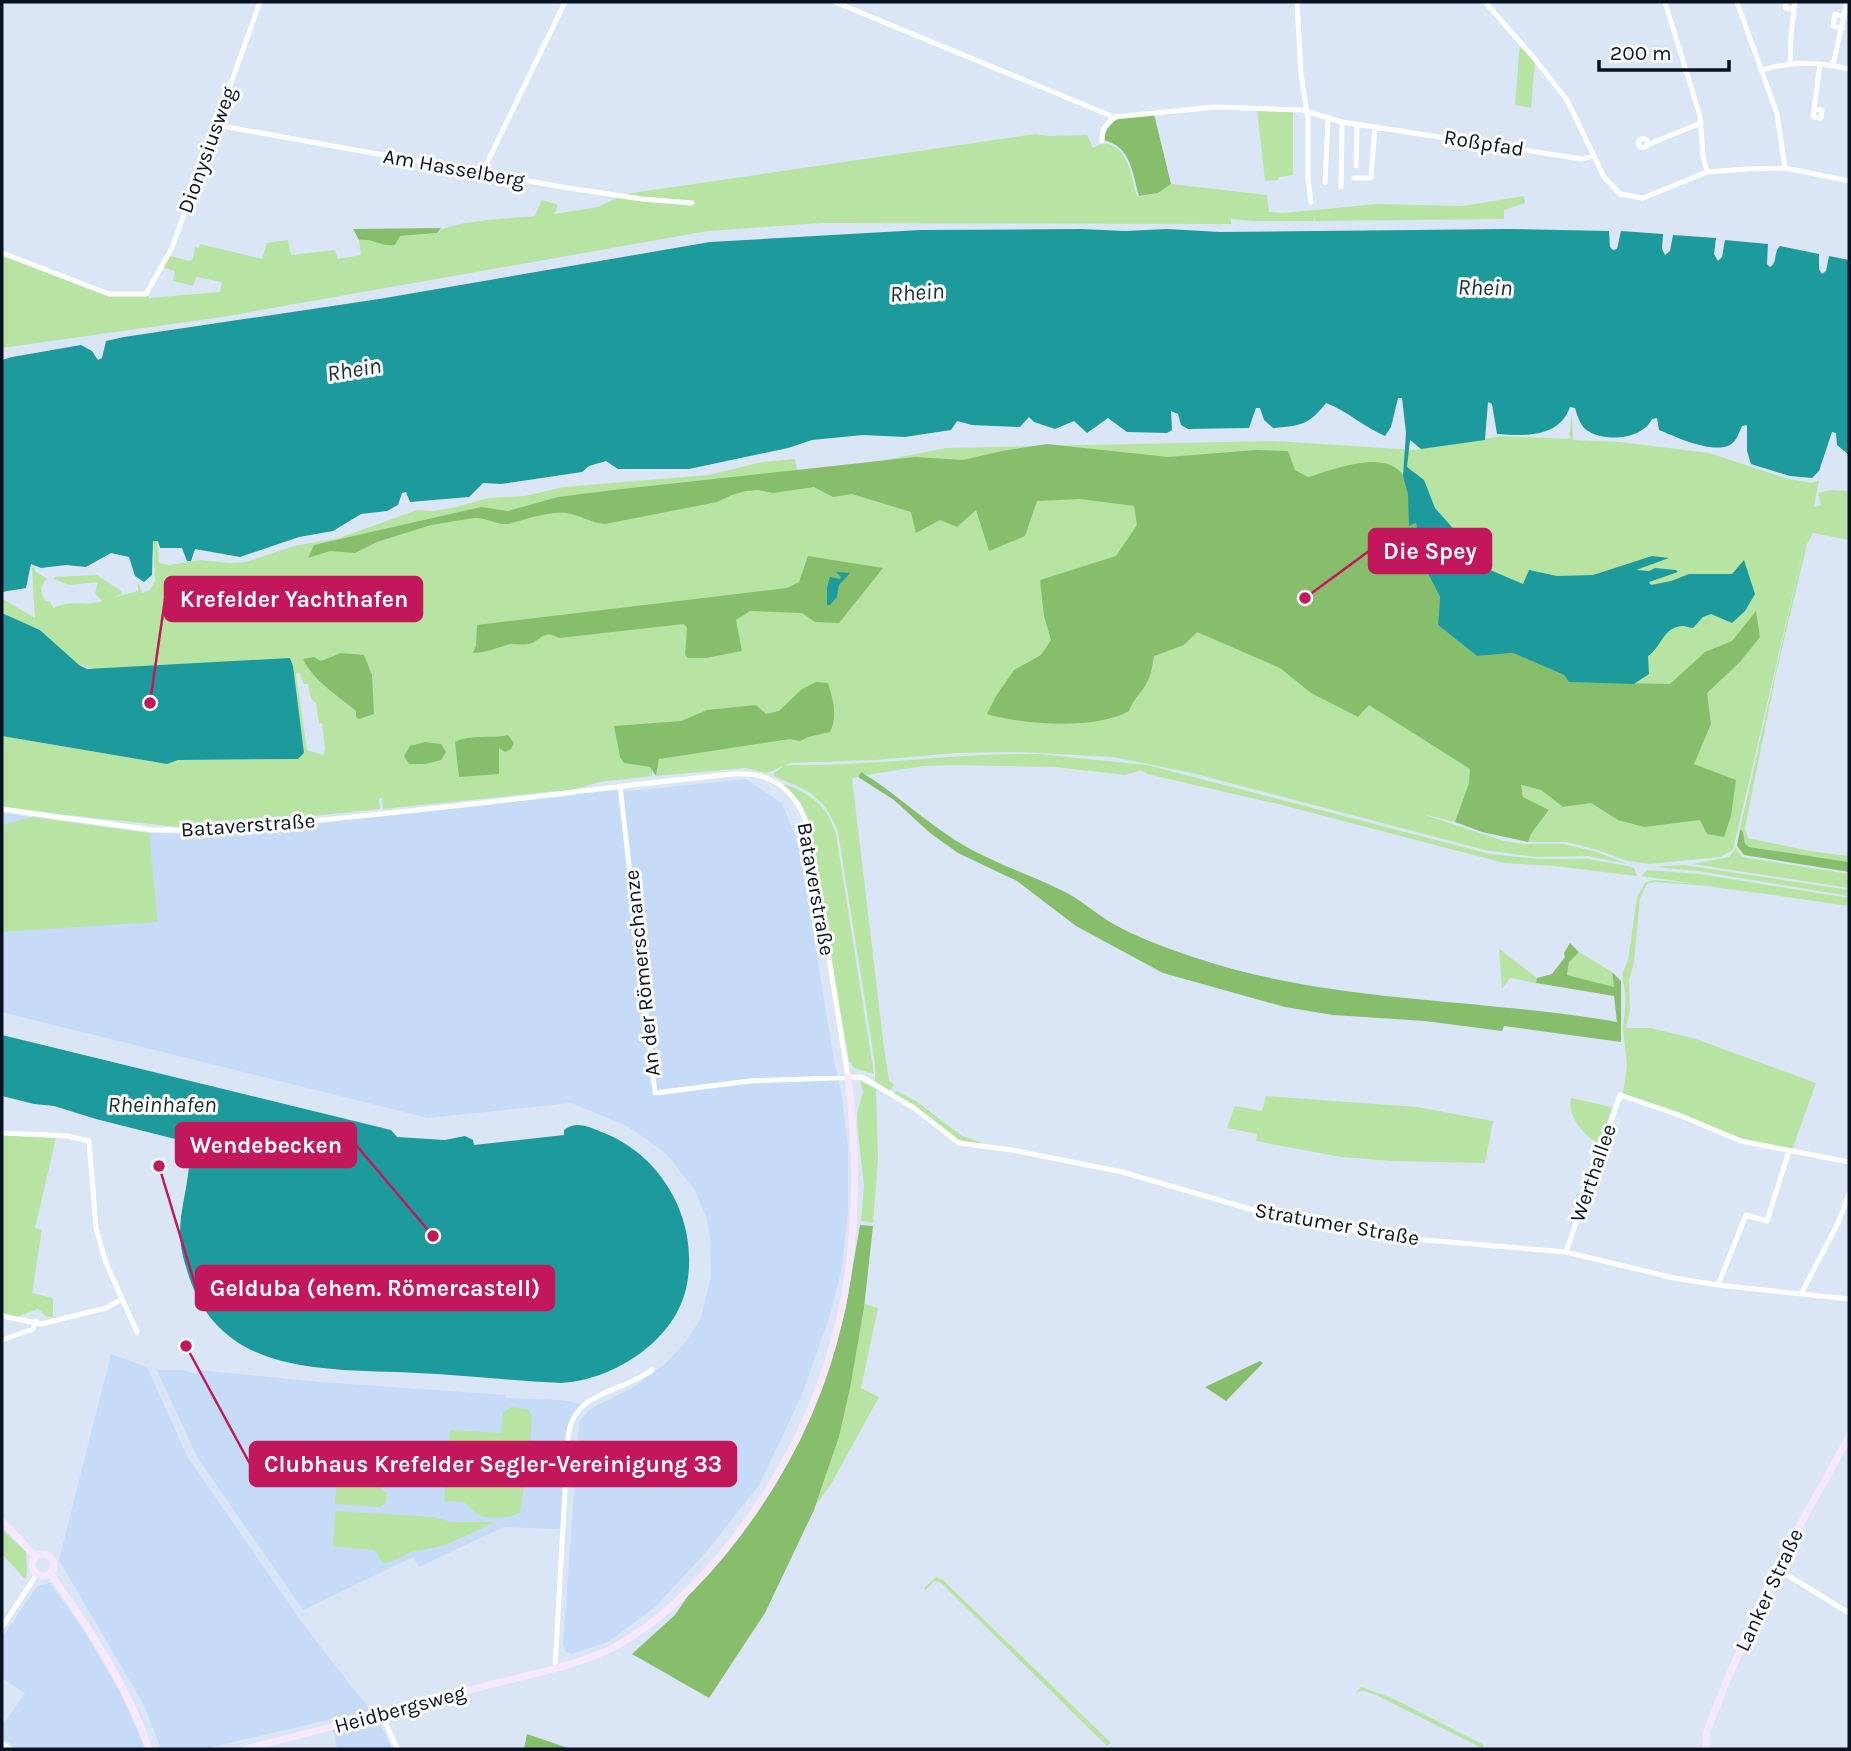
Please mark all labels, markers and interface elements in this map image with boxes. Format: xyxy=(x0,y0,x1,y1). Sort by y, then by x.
scale bar xyxy=(1599,28,1728,72)
text: 200 m xyxy=(1610,41,1672,65)
street label: Dionysiusweg xyxy=(173,83,241,217)
street label: Roßpfad xyxy=(1442,125,1526,161)
street label: Am Hasselberg xyxy=(381,144,527,192)
water label: Rhein xyxy=(1457,274,1512,301)
water label: Rhein xyxy=(889,277,945,308)
water label: Rhein xyxy=(325,352,383,387)
callout: Die Spey xyxy=(1369,529,1491,573)
text: Die Spey xyxy=(1383,538,1477,565)
callout: Krefelder Yachthafen xyxy=(165,577,422,621)
text: Krefelder Yachthafen xyxy=(180,586,408,613)
street label: Bataverstraße xyxy=(180,808,316,842)
street label: Bataverstraße xyxy=(792,821,840,957)
street label: An der Römerschanze xyxy=(619,869,665,1077)
water label: Rheinhafen xyxy=(108,1091,216,1118)
street label: Werthallee xyxy=(1565,1121,1621,1225)
callout: Wendebecken xyxy=(176,1123,356,1167)
text: Wendebecken xyxy=(190,1132,342,1159)
street label: Stratumer Straße xyxy=(1253,1198,1421,1250)
callout: Gelduba (ehem. Römercastell) xyxy=(196,1266,554,1310)
text: Gelduba (ehem. Römercastell) xyxy=(210,1275,540,1302)
callout: Clubhaus Krefelder Segler-Vereinigung 33 xyxy=(250,1442,736,1486)
text: Clubhaus Krefelder Segler-Vereinigung 33 xyxy=(264,1451,722,1478)
street label: Lanker Straße xyxy=(1730,1525,1808,1655)
street label: Heidbergsweg xyxy=(332,1680,468,1738)

